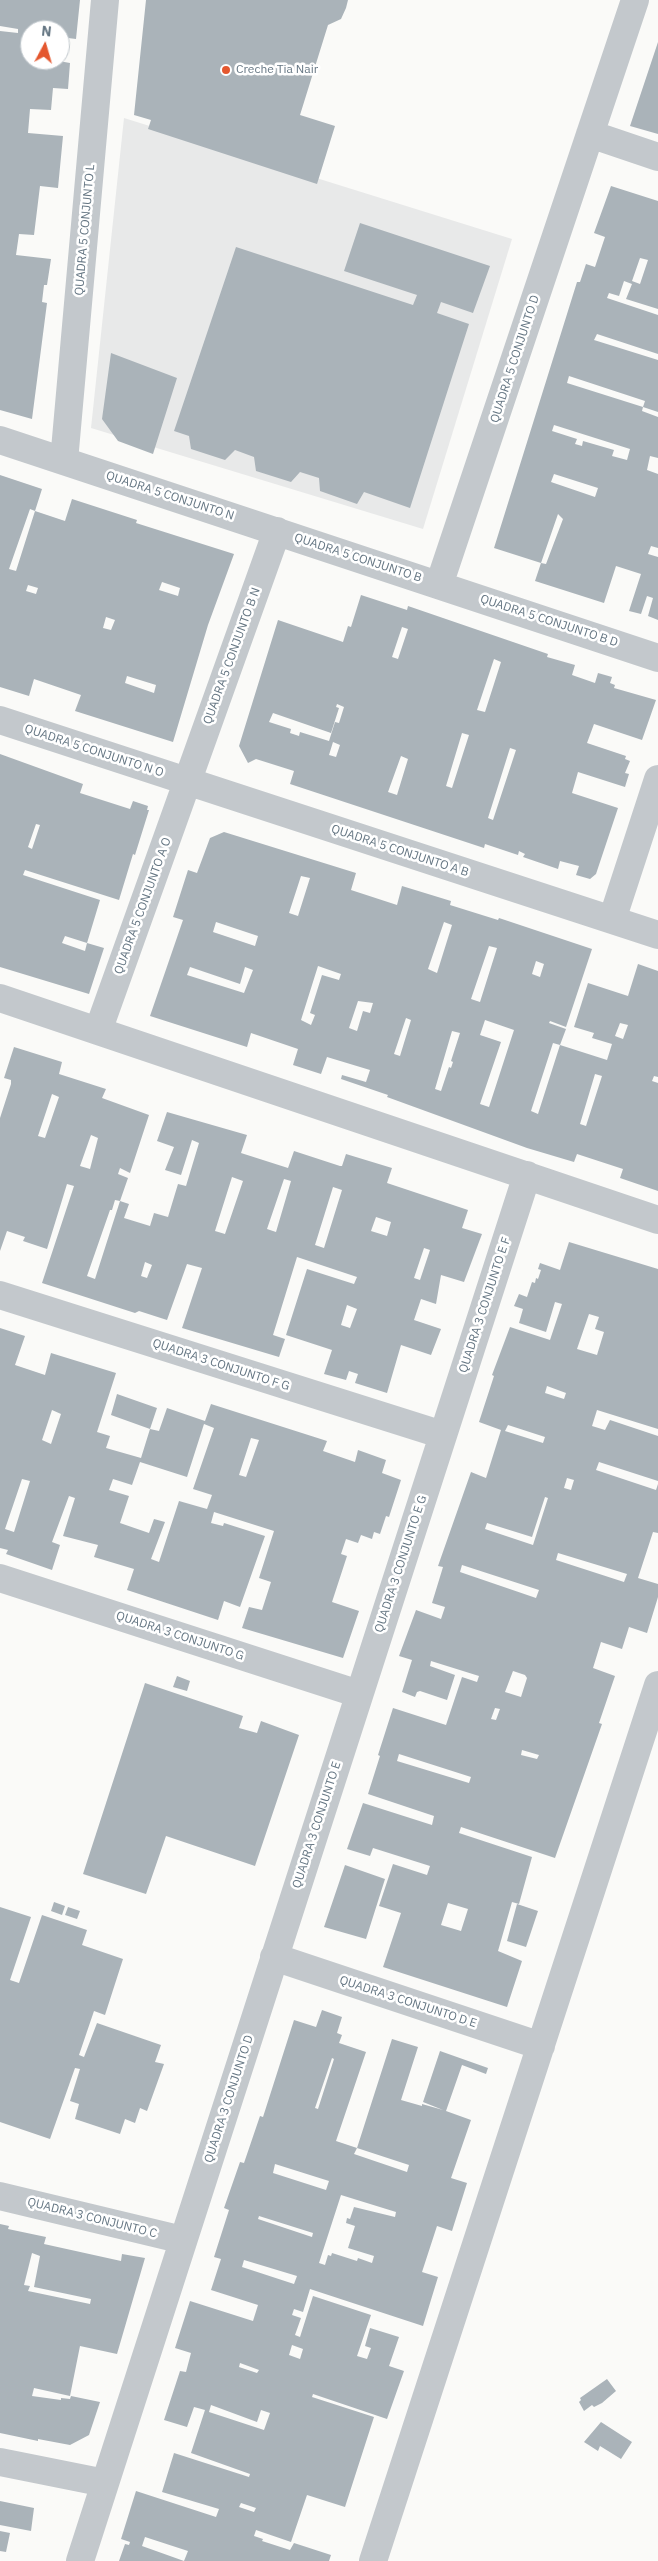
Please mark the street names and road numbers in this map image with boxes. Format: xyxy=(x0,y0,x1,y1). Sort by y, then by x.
street label: QUADRA 5 CONJUNTO L xyxy=(72,164,98,296)
street label: QUADRA 5 CONJUNTO D xyxy=(488,293,542,425)
street label: QUADRA 5 CONJUNTO N xyxy=(104,468,236,524)
street label: QUADRA 5 CONJUNTO B xyxy=(292,531,424,585)
street label: QUADRA 5 CONJUNTO B N xyxy=(201,586,263,726)
street label: QUADRA 5 CONJUNTO B D xyxy=(478,592,620,650)
street label: QUADRA 5 CONJUNTO N O xyxy=(23,722,165,780)
street label: QUADRA 5 CONJUNTO A B xyxy=(329,822,471,880)
street label: QUADRA 5 CONJUNTO A O xyxy=(112,836,174,976)
street label: QUADRA 3 CONJUNTO E F xyxy=(456,1235,514,1375)
street label: QUADRA 3 CONJUNTO F G xyxy=(151,1336,291,1394)
street label: QUADRA 3 CONJUNTO E G xyxy=(372,1493,430,1635)
street label: QUADRA 3 CONJUNTO G xyxy=(114,1608,246,1664)
street label: QUADRA 3 CONJUNTO E xyxy=(290,1760,344,1890)
street label: QUADRA 3 CONJUNTO D E xyxy=(338,1973,478,2031)
street label: QUADRA 3 CONJUNTO D xyxy=(202,2033,256,2165)
street label: QUADRA 3 CONJUNTO C xyxy=(26,2195,158,2241)

